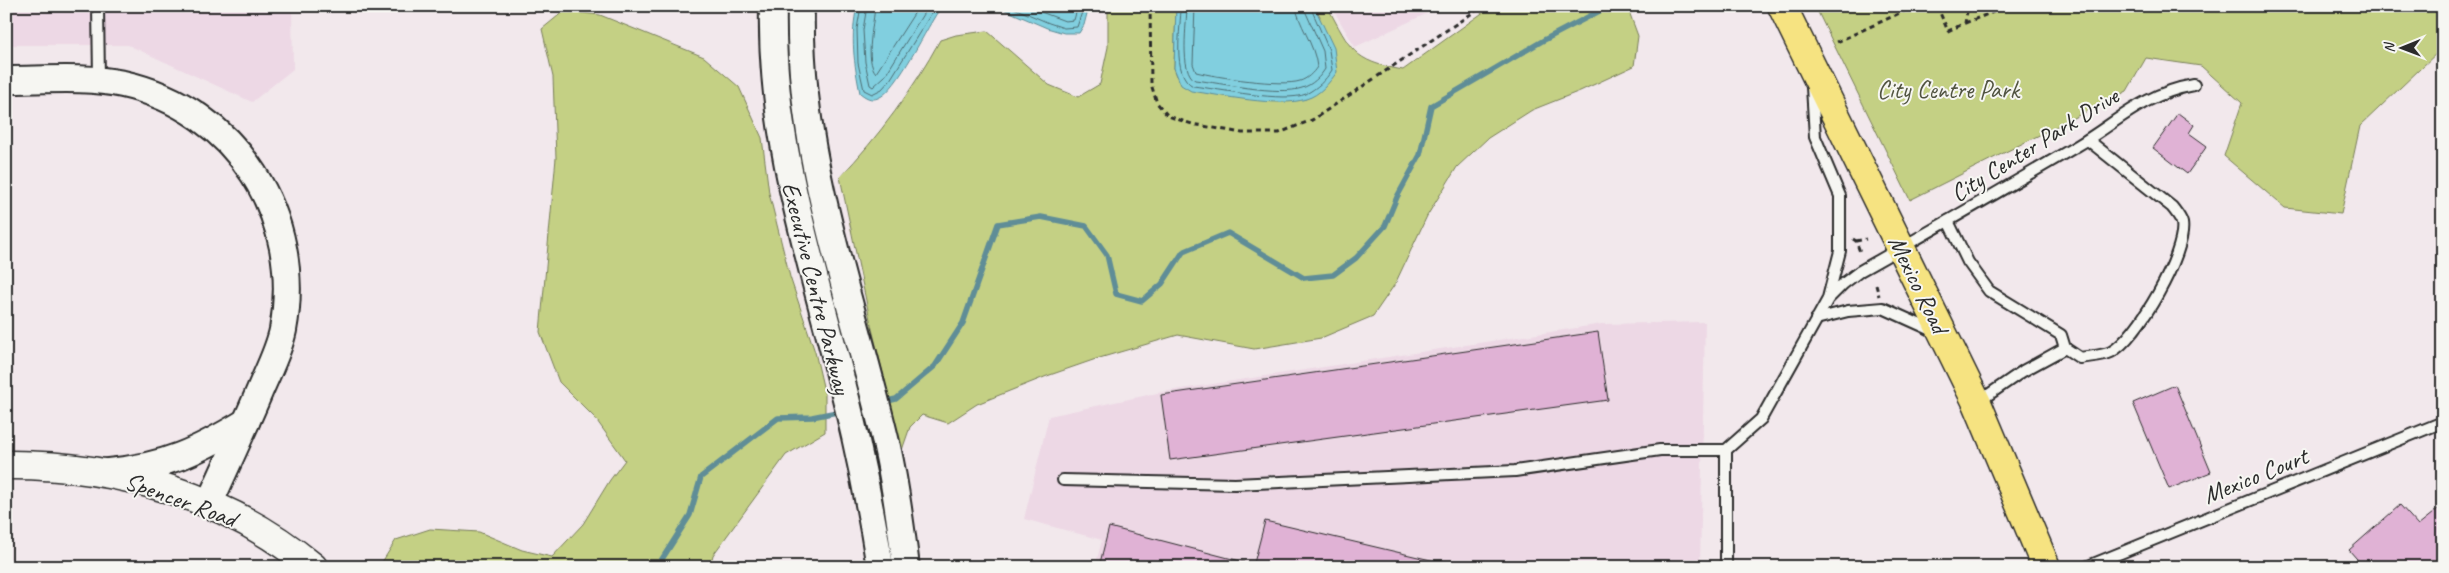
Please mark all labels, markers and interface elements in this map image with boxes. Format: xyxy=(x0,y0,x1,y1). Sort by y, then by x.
north arrow xyxy=(2376,22,2426,72)
text: N xyxy=(2381,41,2398,53)
park label: City Centre Park xyxy=(1877,74,2021,106)
street label: City Center Park Drive xyxy=(1944,79,2126,209)
street label: Executive Centre Parkway xyxy=(774,179,858,399)
street label: Mexico Road xyxy=(1881,230,1957,341)
street label: Mexico Court xyxy=(2198,439,2315,511)
street label: Spencer Road xyxy=(121,465,245,536)

